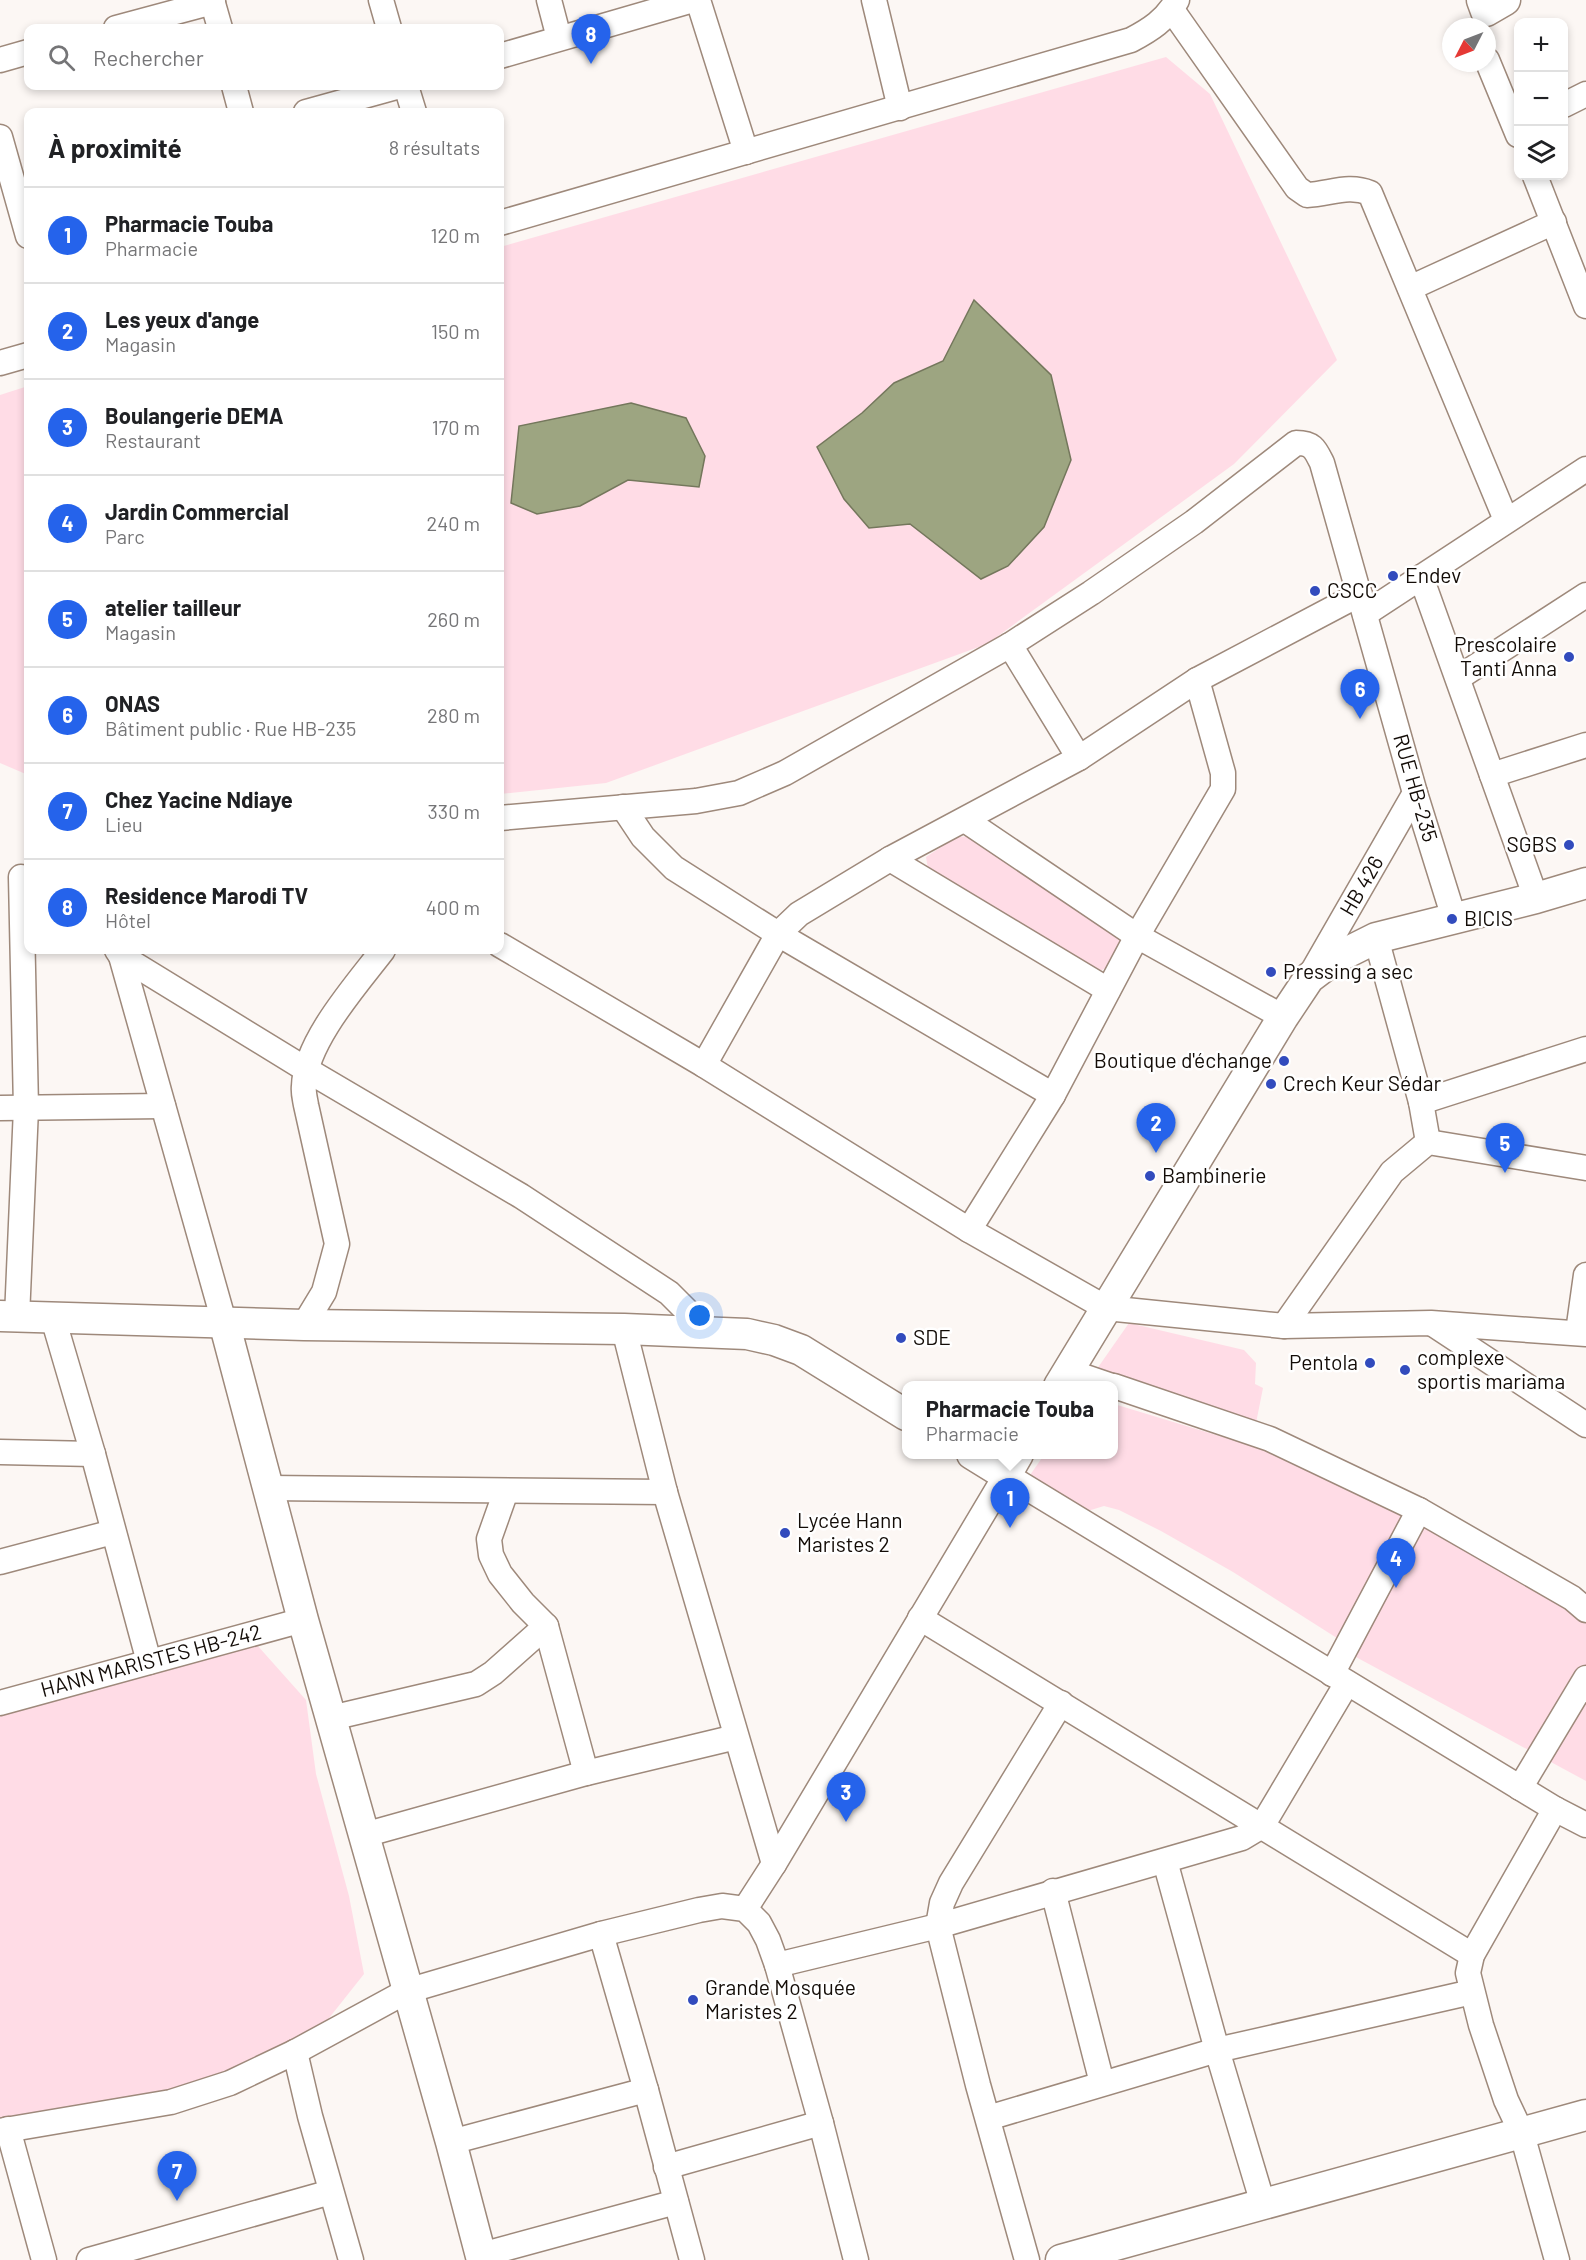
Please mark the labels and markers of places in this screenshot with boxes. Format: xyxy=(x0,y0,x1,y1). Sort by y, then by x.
pin: 8 xyxy=(572,14,610,64)
place label: Endev xyxy=(1405,562,1461,587)
marker: Endev xyxy=(1386,569,1400,583)
place label: CSCC xyxy=(1327,577,1378,602)
marker: CSCC xyxy=(1308,584,1322,598)
place label: Prescolaire Tanti Anna xyxy=(1454,631,1557,680)
marker: Prescolaire Tanti Anna xyxy=(1562,650,1576,664)
pin: 6 xyxy=(1340,670,1380,719)
place label: SGBS xyxy=(1506,831,1557,856)
marker: SGBS xyxy=(1562,838,1576,852)
place label: BICIS xyxy=(1464,905,1513,930)
marker: BICIS xyxy=(1445,912,1459,926)
place label: Pressing a sec xyxy=(1283,958,1413,983)
marker: Pressing a sec xyxy=(1264,965,1278,979)
place label: Boutique d'échange xyxy=(1094,1047,1272,1072)
marker: Boutique d'échange xyxy=(1277,1054,1291,1068)
place label: Crech Keur Sédar xyxy=(1283,1070,1441,1095)
marker: Crech Keur Sédar xyxy=(1264,1077,1278,1091)
pin: 2 xyxy=(1136,1104,1176,1153)
pin: 5 xyxy=(1486,1124,1524,1173)
place label: Bambinerie xyxy=(1162,1162,1267,1187)
marker: Bambinerie xyxy=(1143,1169,1157,1183)
place label: SDE xyxy=(913,1324,951,1349)
marker: SDE xyxy=(894,1331,908,1345)
place label: complexe sportis mariama xyxy=(1417,1344,1565,1393)
place label: Pentola xyxy=(1289,1349,1358,1374)
marker: Pentola xyxy=(1363,1356,1377,1370)
marker: complexe sportis mariama xyxy=(1398,1363,1412,1377)
pin: 1 xyxy=(990,1478,1030,1528)
place label: Lycée Hann Maristes 2 xyxy=(797,1507,903,1556)
marker: Lycée Hann Maristes 2 xyxy=(778,1526,792,1540)
pin: 4 xyxy=(1376,1538,1416,1588)
pin: 3 xyxy=(826,1772,866,1822)
place label: Grande Mosquée Maristes 2 xyxy=(705,1974,856,2023)
marker: Grande Mosquée Maristes 2 xyxy=(686,1993,700,2007)
pin: 7 xyxy=(158,2152,196,2201)

